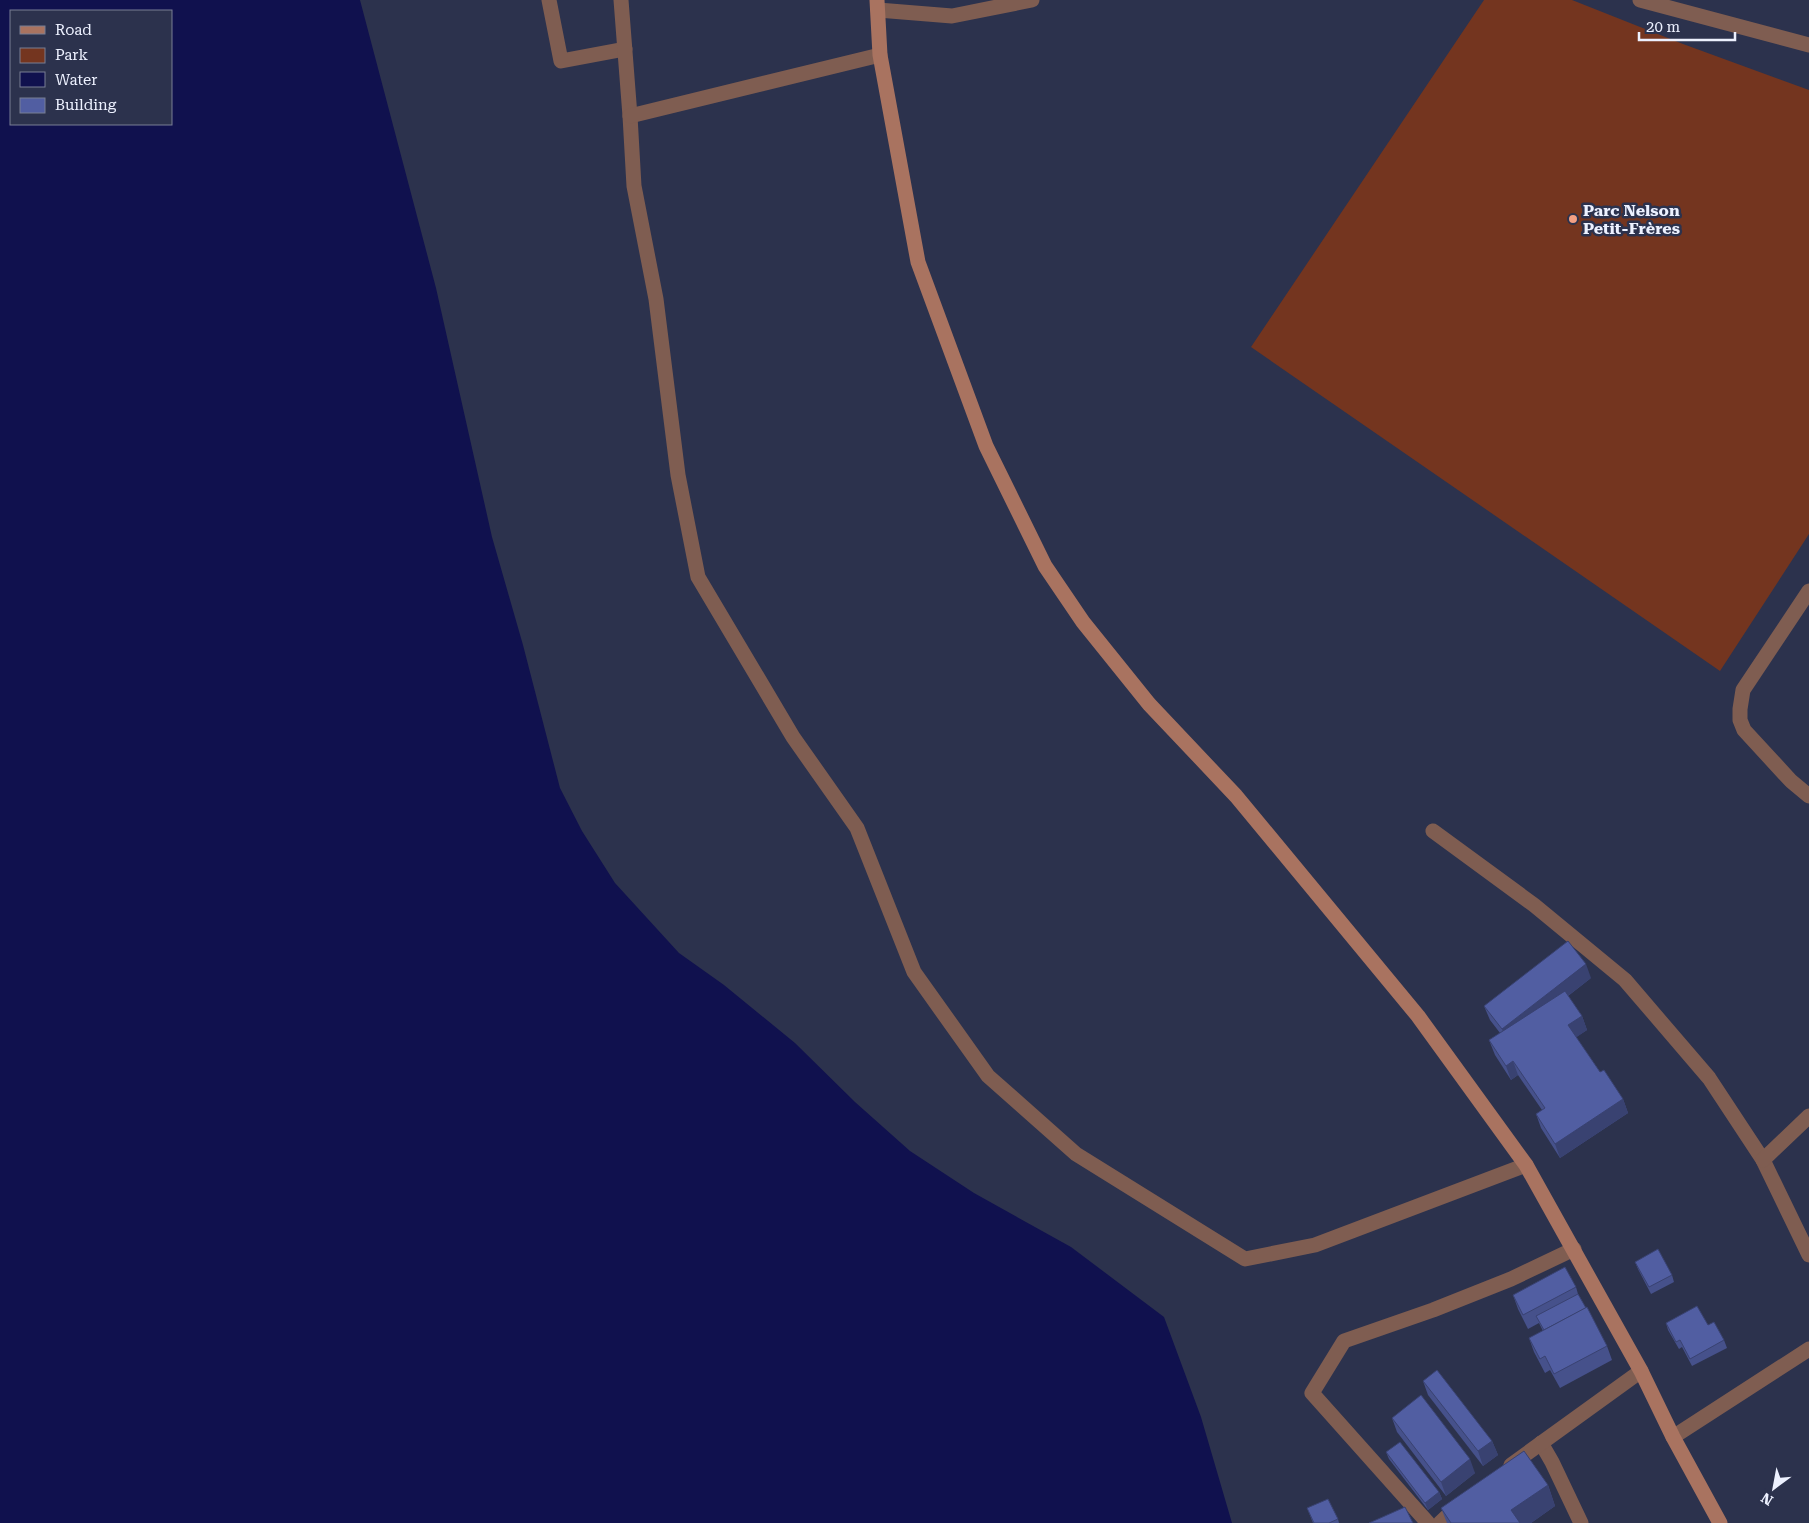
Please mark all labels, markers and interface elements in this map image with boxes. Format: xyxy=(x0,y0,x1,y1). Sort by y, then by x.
legend xyxy=(10,10,172,125)
scale bar xyxy=(1639,10,1735,42)
text: 20 m xyxy=(1646,18,1681,36)
text: Road xyxy=(55,21,92,39)
text: Park xyxy=(55,46,89,64)
text: Water xyxy=(55,71,97,89)
text: Building xyxy=(55,96,117,114)
place label: Parc Nelson Petit-Frères xyxy=(1583,201,1680,238)
marker: Parc Nelson Petit-Frères xyxy=(1567,213,1579,225)
north arrow xyxy=(1749,1463,1799,1513)
text: N xyxy=(1758,1489,1776,1509)

